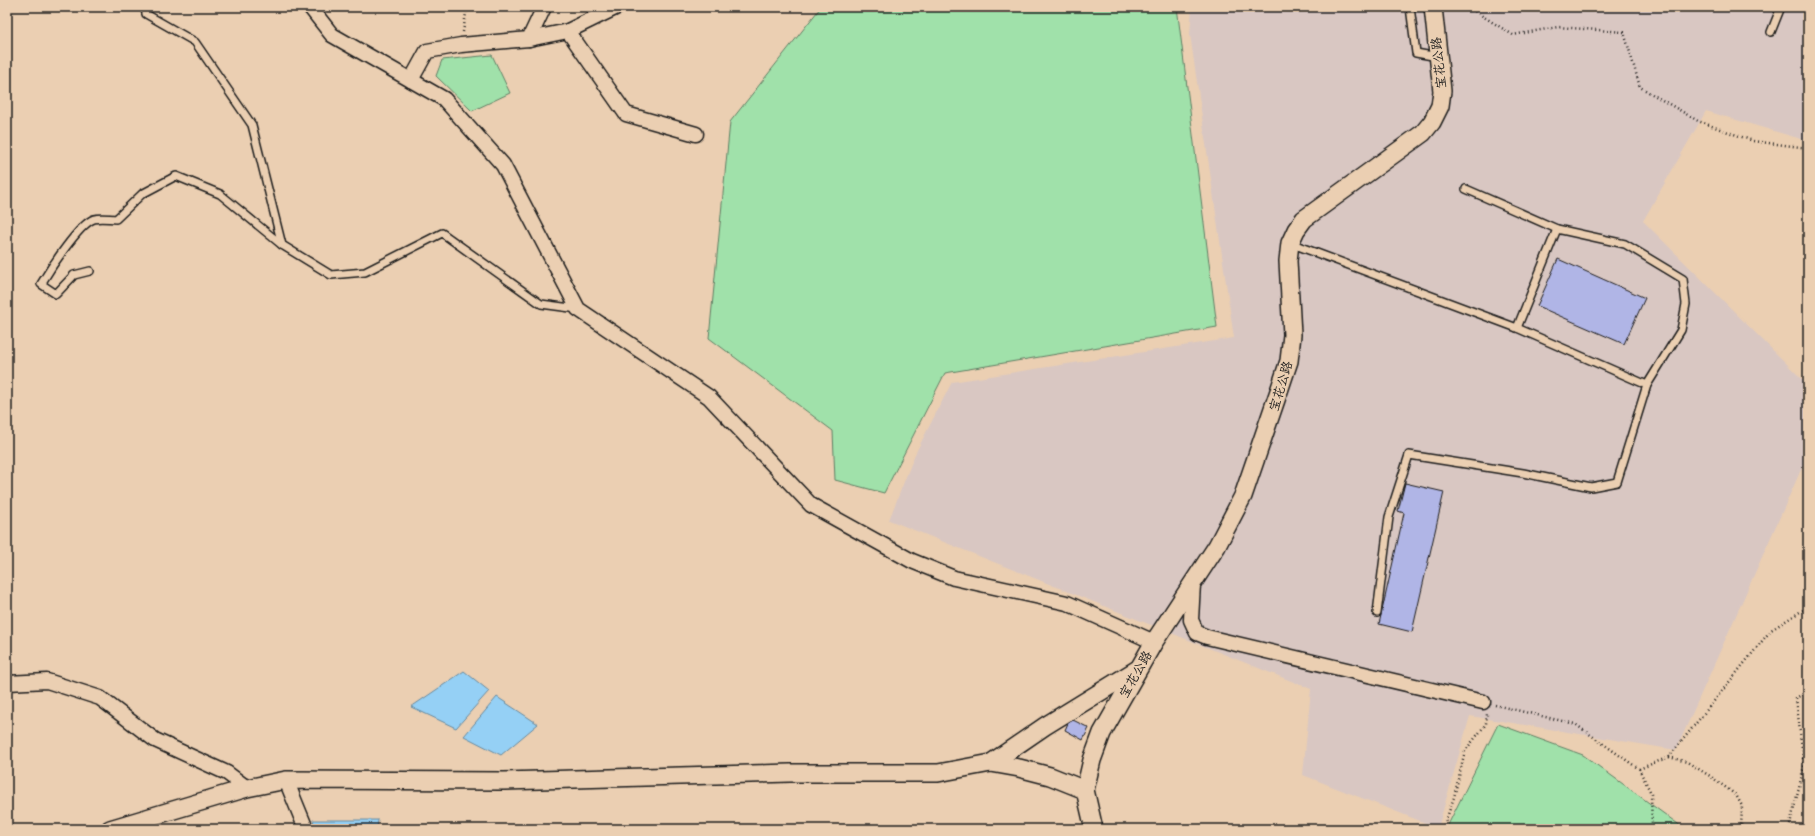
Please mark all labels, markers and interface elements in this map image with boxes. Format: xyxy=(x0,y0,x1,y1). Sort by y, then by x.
street label: 宝花公路 xyxy=(1427,36,1452,90)
street label: 宝花公路 xyxy=(1265,359,1298,414)
street label: 宝花公路 xyxy=(1115,647,1158,702)

